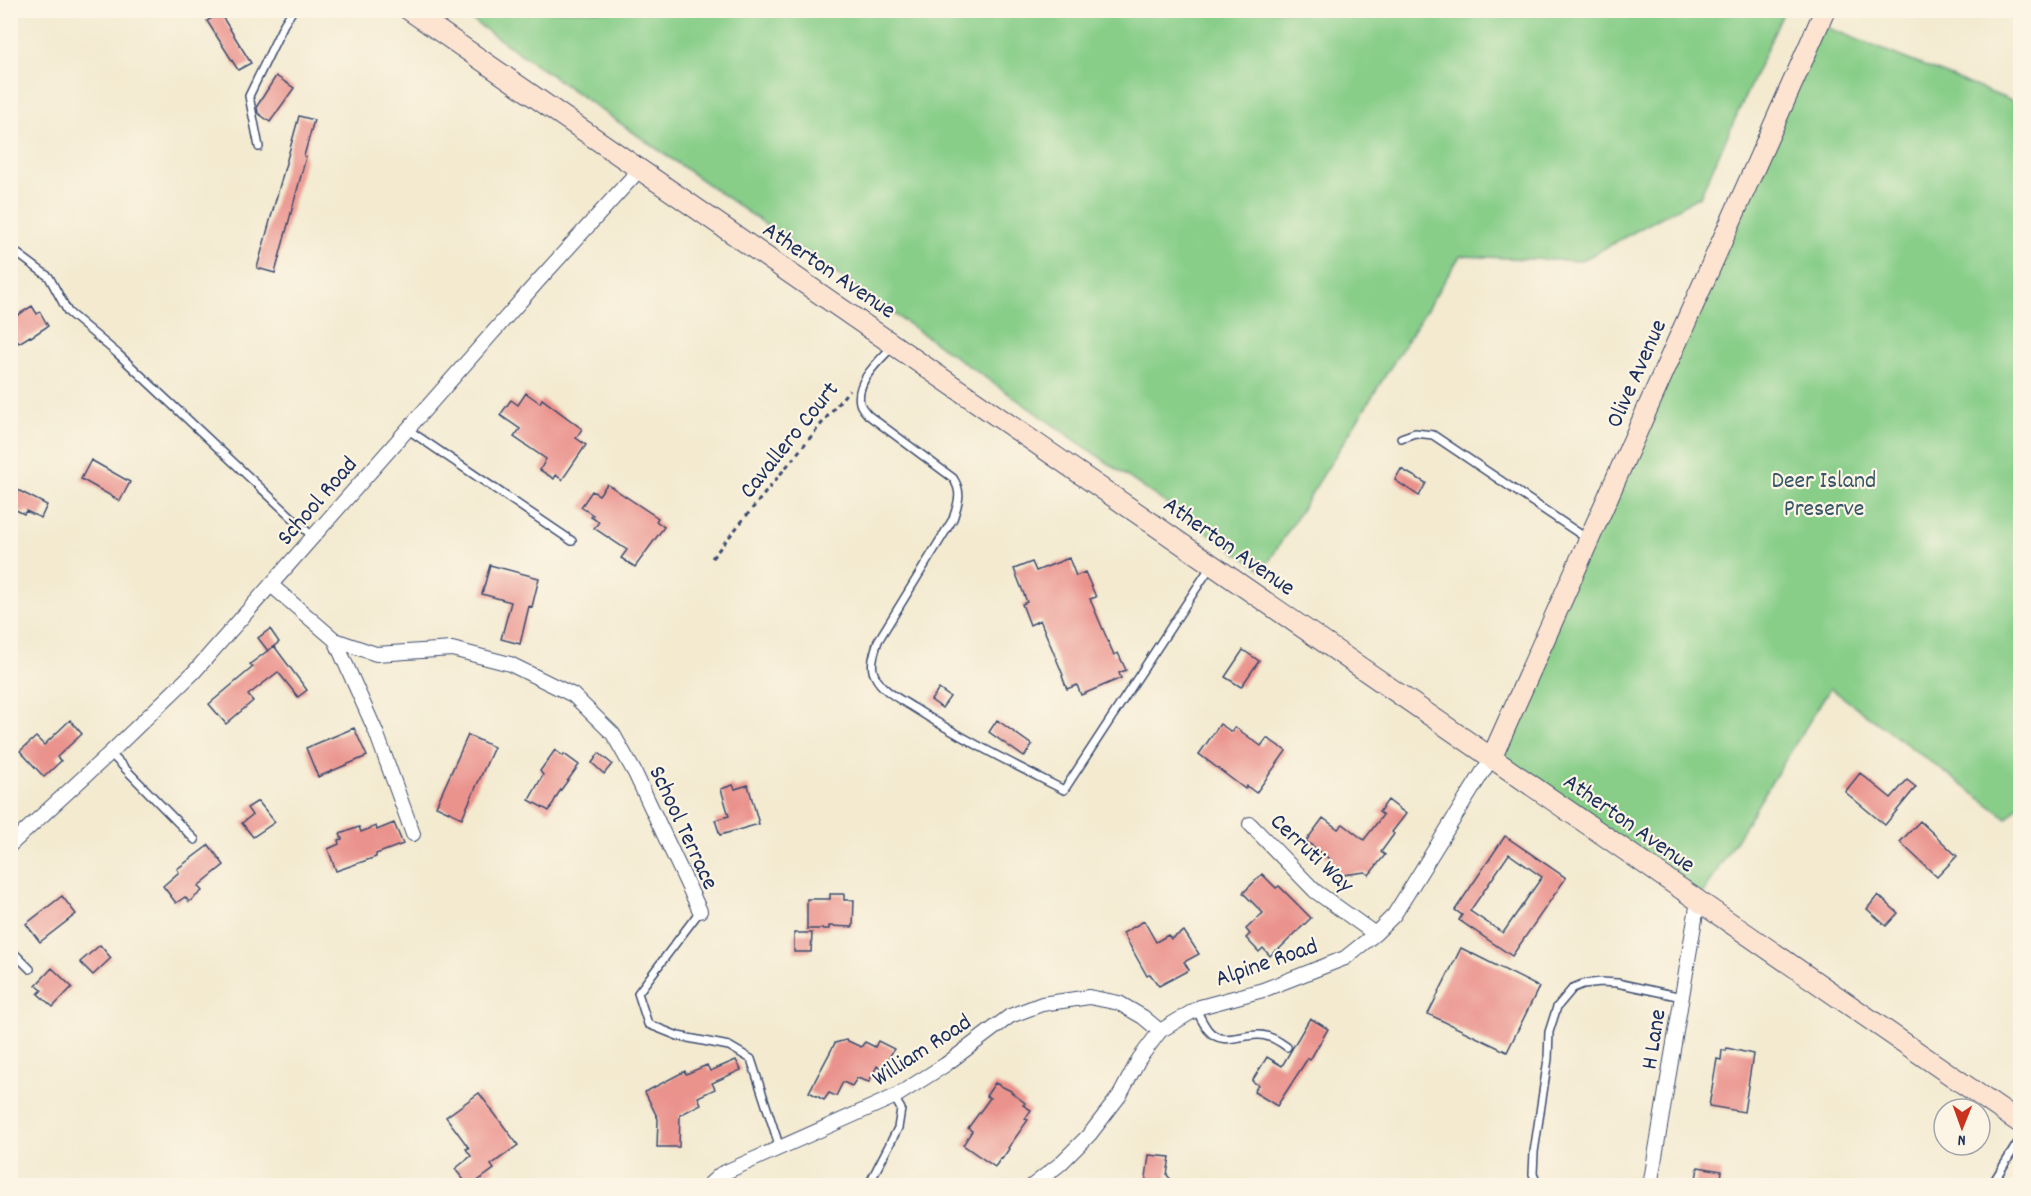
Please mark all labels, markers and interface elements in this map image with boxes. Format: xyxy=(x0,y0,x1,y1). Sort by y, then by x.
street label: Atherton Avenue xyxy=(755,214,902,329)
street label: Olive Avenue xyxy=(1599,314,1677,434)
street label: Cavallero Court xyxy=(732,375,848,507)
street label: School Road xyxy=(270,450,367,554)
park label: Deer Island Preserve xyxy=(1772,465,1876,527)
street label: Atherton Avenue xyxy=(1155,489,1301,606)
street label: School Terrace xyxy=(639,761,726,896)
street label: Atherton Avenue xyxy=(1555,766,1701,883)
street label: Cerruti Way xyxy=(1261,806,1362,903)
street label: Alpine Road xyxy=(1211,930,1323,997)
street label: William Road xyxy=(866,1007,979,1096)
street label: H Lane xyxy=(1633,1007,1676,1072)
north arrow xyxy=(1932,1097,1992,1157)
text: N xyxy=(1958,1128,1966,1151)

